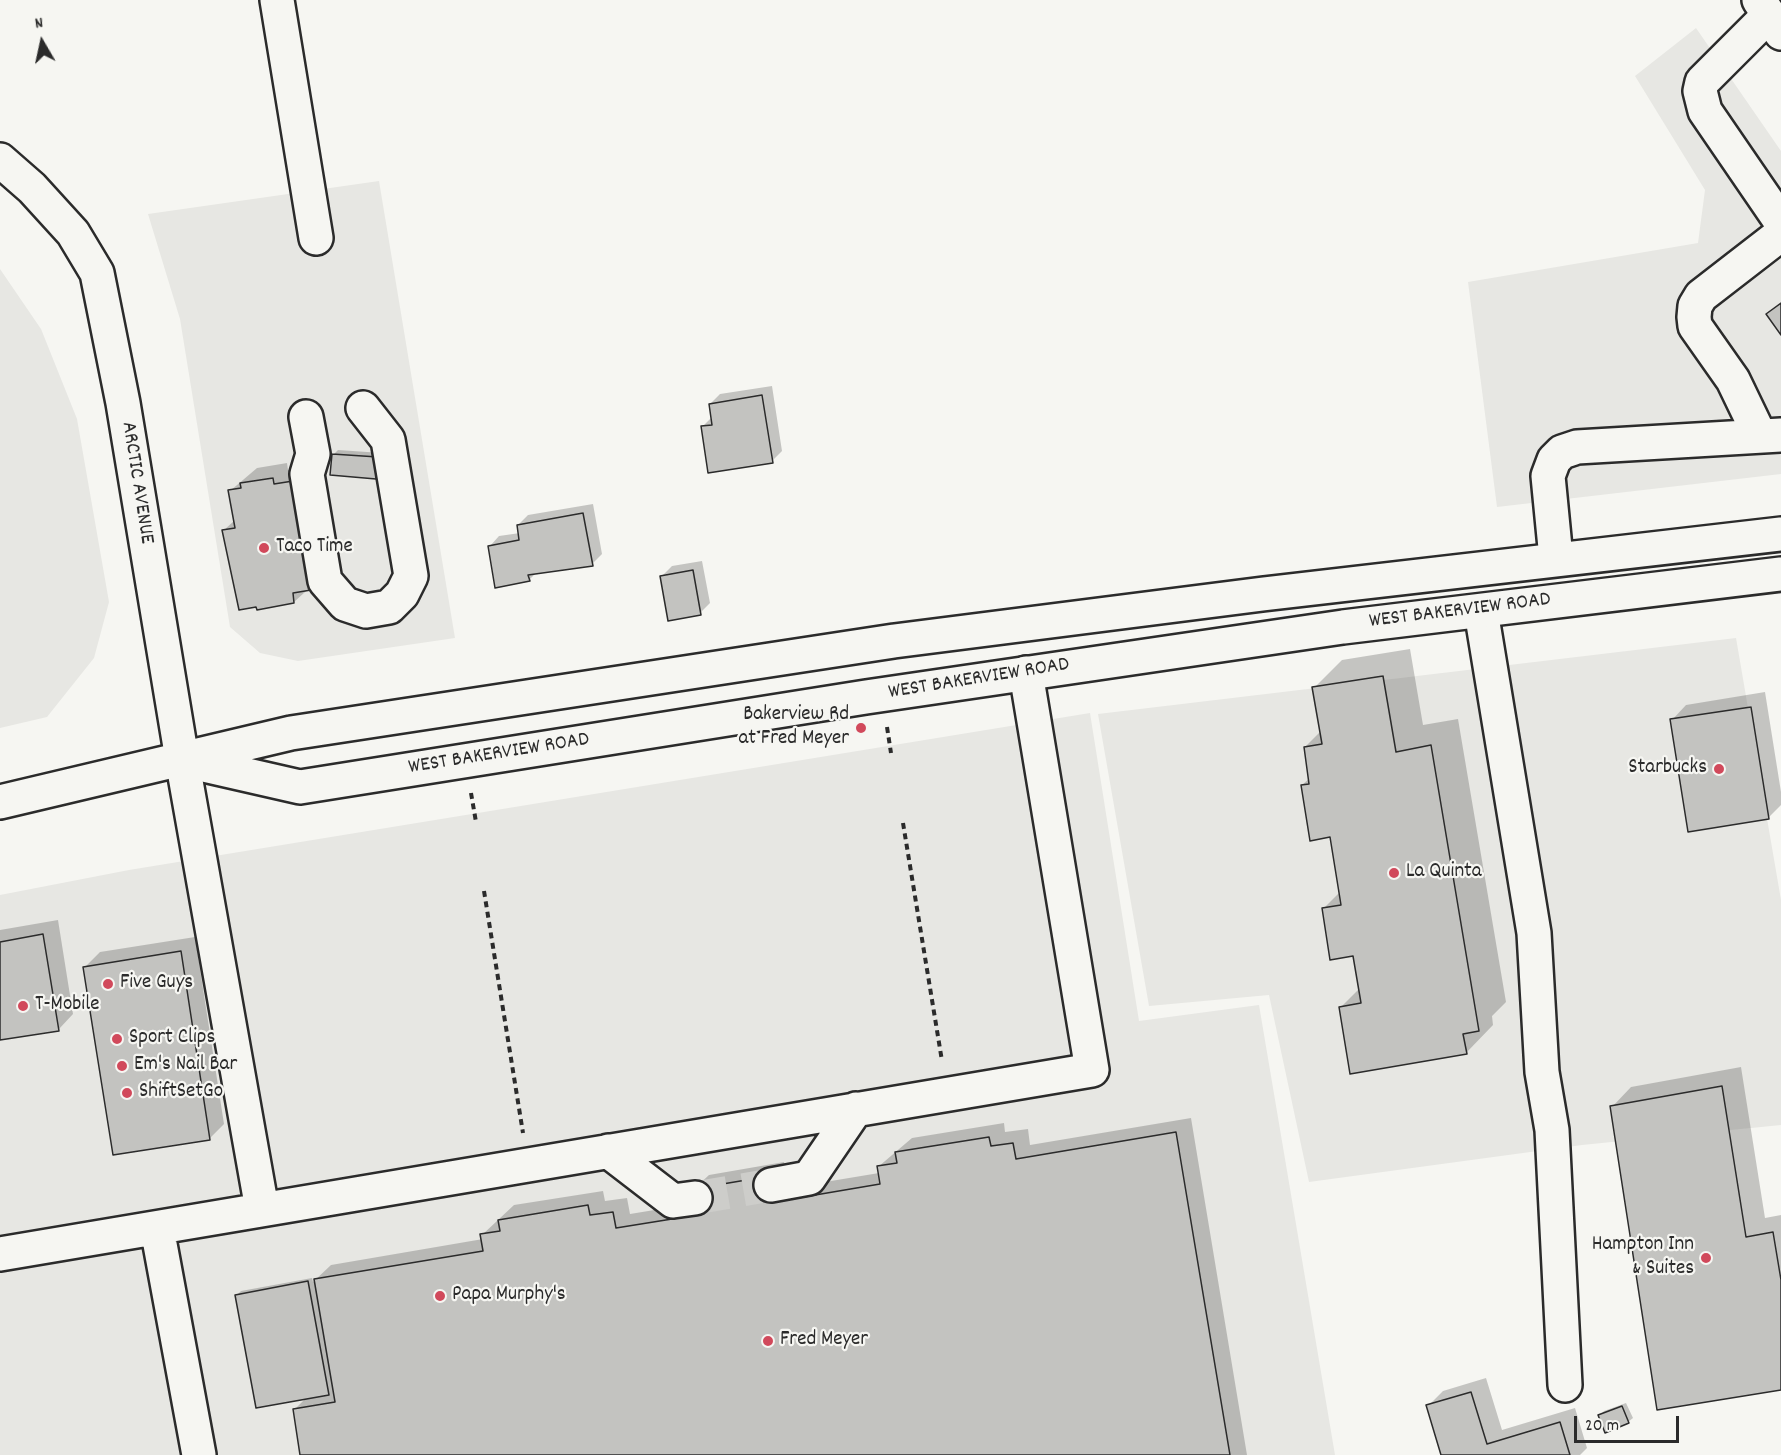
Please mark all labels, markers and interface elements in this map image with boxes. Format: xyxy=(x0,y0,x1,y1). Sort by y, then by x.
north arrow xyxy=(12,12,72,72)
text: N xyxy=(33,12,45,36)
street label: ARCTIC AVENUE xyxy=(114,420,158,546)
place label: Taco Time xyxy=(276,535,353,561)
marker: Taco Time xyxy=(257,541,271,555)
street label: WEST BAKERVIEW ROAD xyxy=(1368,588,1552,636)
street label: WEST BAKERVIEW ROAD xyxy=(887,653,1071,707)
place label: Bakerview Rd at Fred Meyer xyxy=(738,703,849,753)
marker: Bakerview Rd at Fred Meyer xyxy=(854,721,868,735)
street label: WEST BAKERVIEW ROAD xyxy=(407,728,591,782)
place label: Starbucks xyxy=(1628,756,1707,782)
marker: Starbucks xyxy=(1712,762,1726,776)
place label: La Quinta xyxy=(1406,860,1482,886)
marker: La Quinta xyxy=(1387,866,1401,880)
place label: Five Guys xyxy=(120,971,193,997)
marker: Five Guys xyxy=(101,977,115,991)
place label: T-Mobile xyxy=(35,993,99,1019)
marker: T-Mobile xyxy=(16,999,30,1013)
place label: Sport Clips xyxy=(129,1026,215,1052)
marker: Sport Clips xyxy=(110,1032,124,1046)
place label: Em's Nail Bar xyxy=(134,1053,237,1079)
marker: Em's Nail Bar xyxy=(115,1059,129,1073)
place label: ShiftSetGo xyxy=(139,1080,223,1106)
marker: ShiftSetGo xyxy=(120,1086,134,1100)
place label: Hampton Inn & Suites xyxy=(1592,1233,1694,1283)
marker: Hampton Inn & Suites xyxy=(1699,1251,1713,1265)
place label: Papa Murphy's xyxy=(452,1283,566,1309)
marker: Papa Murphy's xyxy=(433,1289,447,1303)
place label: Fred Meyer xyxy=(780,1328,868,1354)
marker: Fred Meyer xyxy=(761,1334,775,1348)
scale bar xyxy=(1577,1404,1682,1442)
text: 20 m xyxy=(1585,1414,1619,1439)

